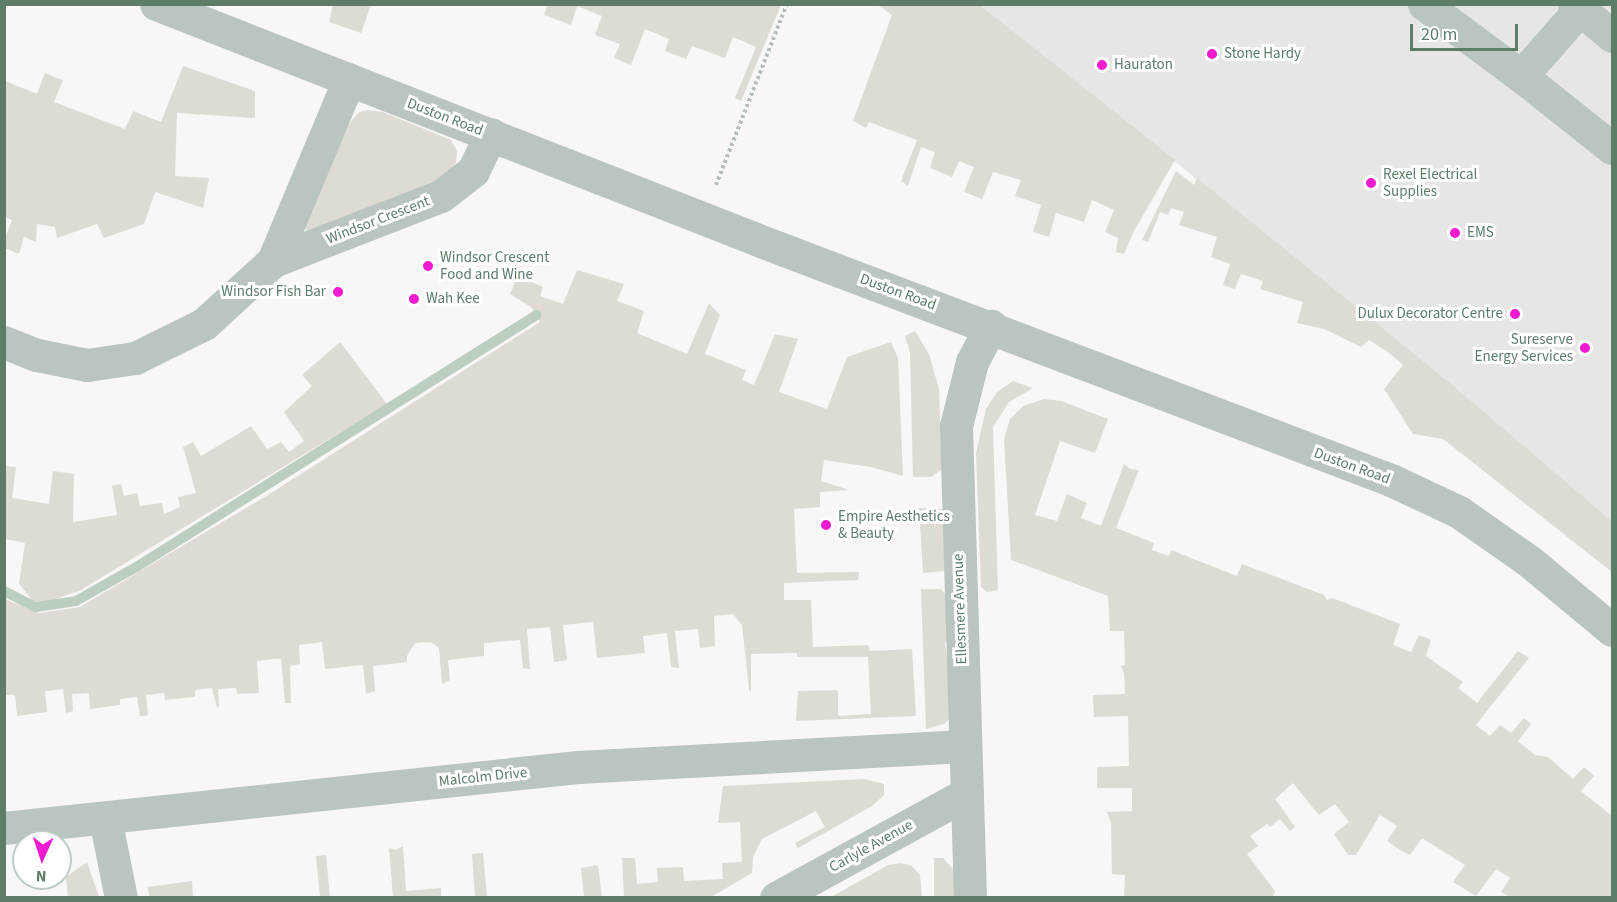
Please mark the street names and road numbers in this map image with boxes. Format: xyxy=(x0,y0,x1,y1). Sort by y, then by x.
street label: Duston Road xyxy=(405,94,485,140)
street label: Windsor Crescent xyxy=(324,192,432,248)
street label: Duston Road xyxy=(857,270,939,314)
street label: Duston Road xyxy=(1311,444,1393,488)
street label: Ellesmere Avenue xyxy=(949,553,971,665)
street label: Malcolm Drive xyxy=(438,763,528,791)
street label: Carlyle Avenue xyxy=(826,816,916,876)

